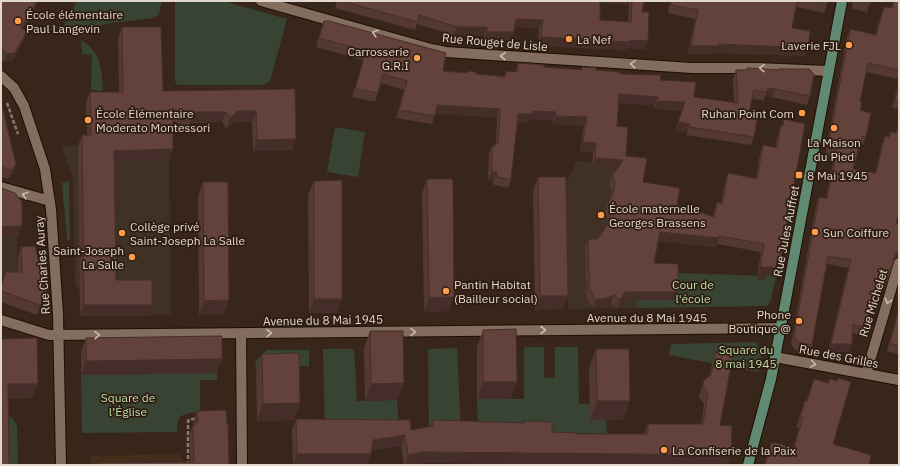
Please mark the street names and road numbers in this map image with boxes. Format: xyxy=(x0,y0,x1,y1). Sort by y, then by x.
street label: Rue Rouget de Lisle xyxy=(442,30,549,54)
street label: Rue Jules Auffret xyxy=(770,184,802,278)
street label: Rue Charles Auray xyxy=(31,215,53,315)
street label: Rue Michelet xyxy=(856,267,890,339)
street label: Avenue du 8 Mai 1945 xyxy=(587,310,707,325)
street label: Avenue du 8 Mai 1945 xyxy=(263,311,383,329)
street label: Rue des Grilles xyxy=(798,341,880,371)

